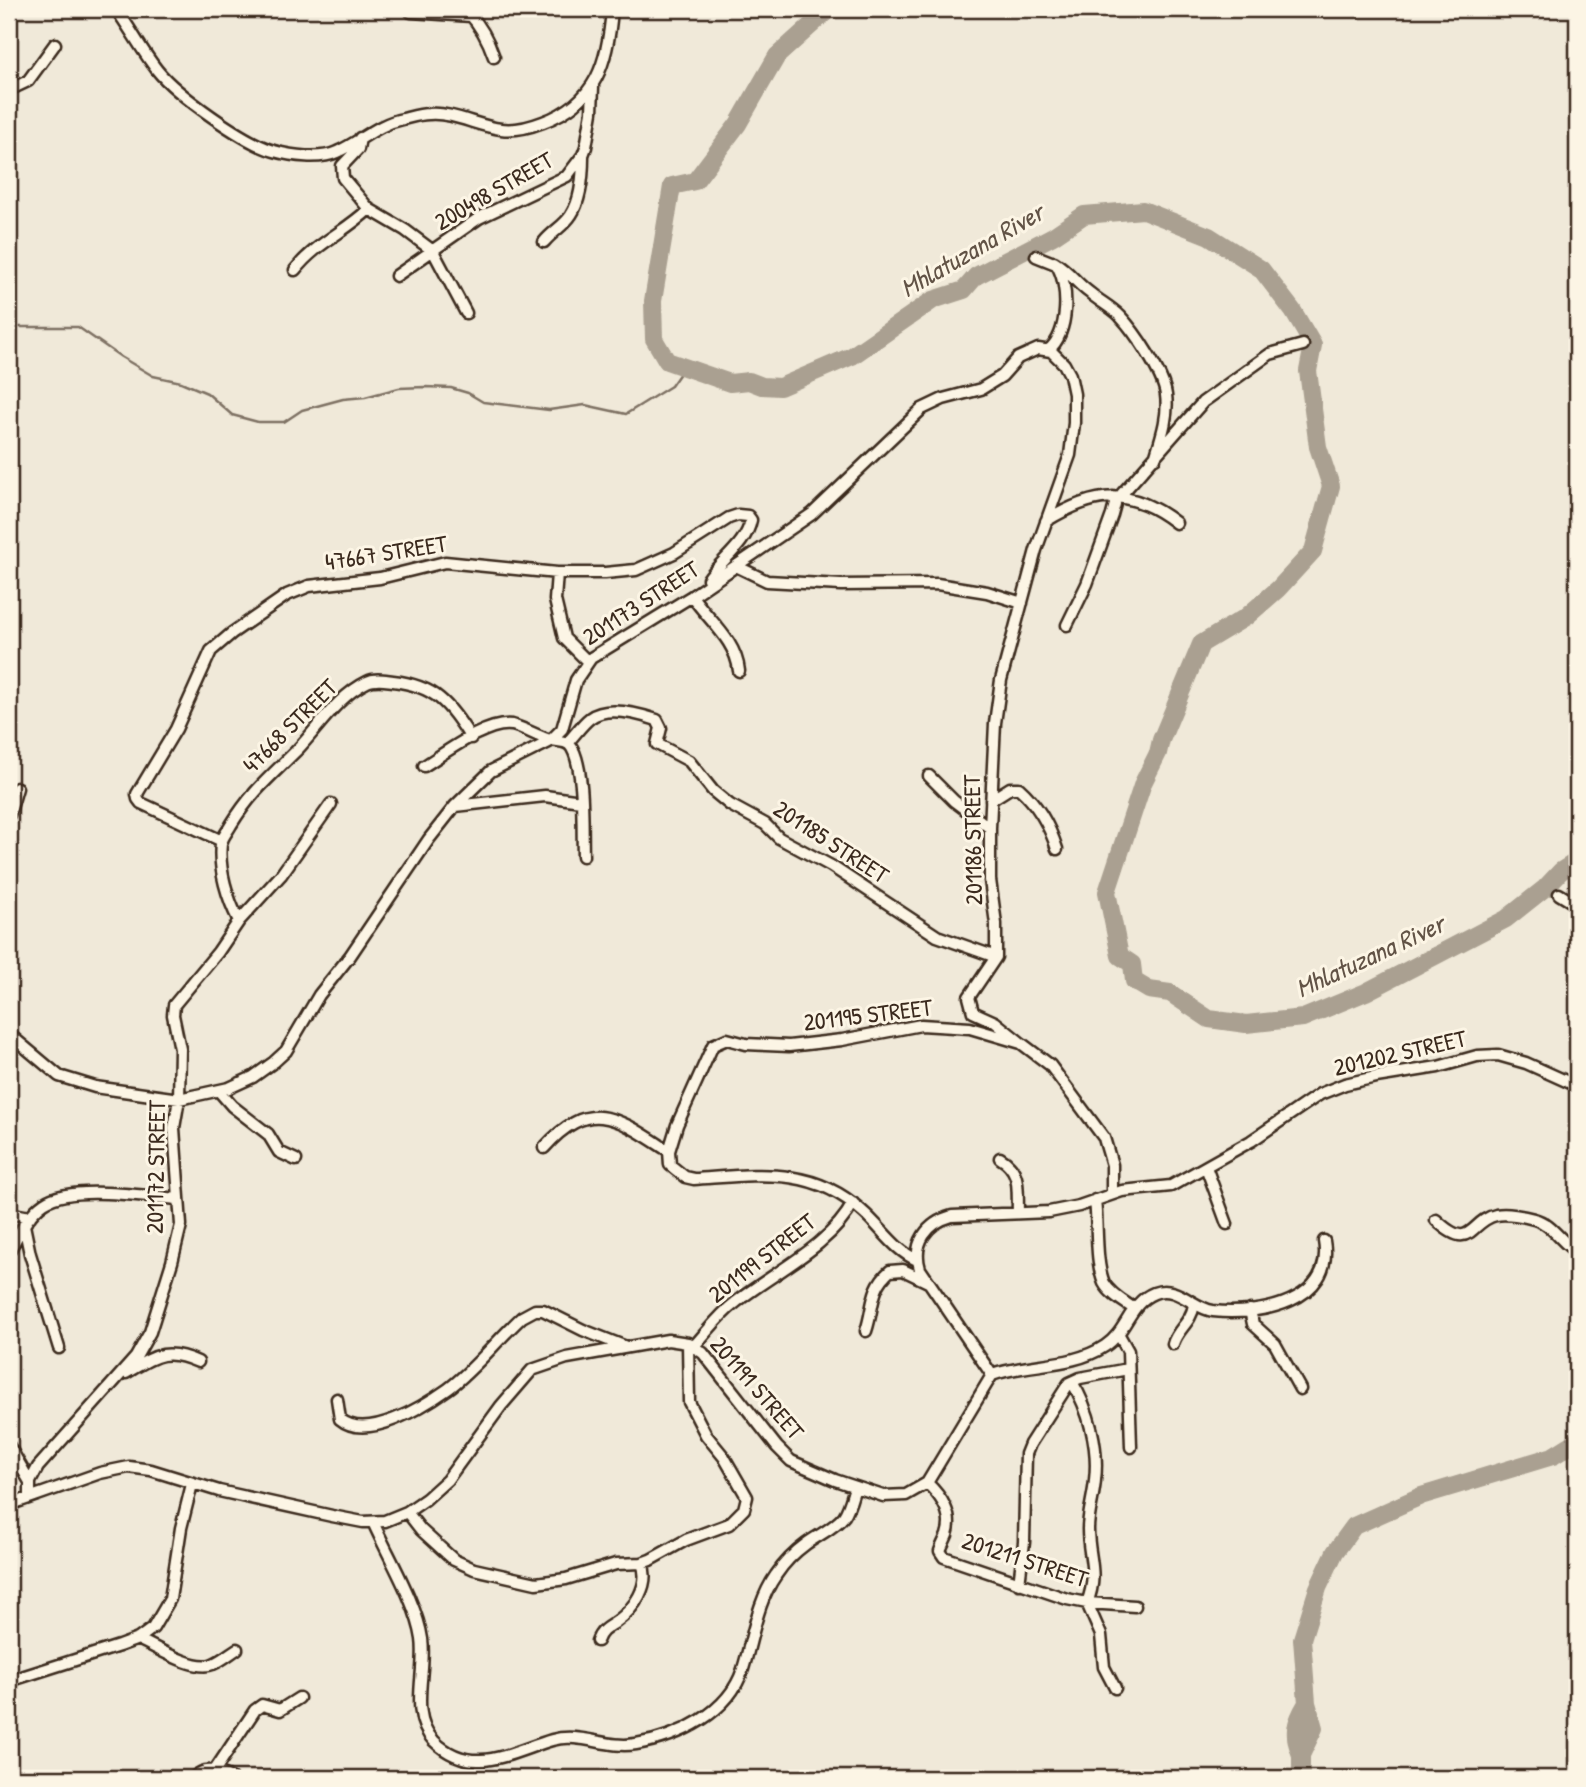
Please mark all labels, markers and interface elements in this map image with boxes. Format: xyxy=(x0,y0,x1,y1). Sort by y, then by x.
street label: 200498 STREET xyxy=(428,143,559,237)
water label: Mhlatuzana River xyxy=(894,193,1053,305)
street label: 47667 STREET xyxy=(323,526,450,577)
street label: 201173 STREET xyxy=(576,552,706,652)
street label: 47668 STREET xyxy=(235,670,344,780)
street label: 201186 STREET xyxy=(955,774,989,906)
street label: 201185 STREET xyxy=(768,792,896,891)
water label: Mhlatuzana River xyxy=(1290,905,1453,1005)
street label: 201195 STREET xyxy=(802,990,935,1038)
street label: 201202 STREET xyxy=(1330,1021,1470,1083)
street label: 201172 STREET xyxy=(138,1099,172,1234)
street label: 201199 STREET xyxy=(701,1205,822,1309)
street label: 201191 STREET xyxy=(704,1329,812,1447)
street label: 201211 STREET xyxy=(958,1524,1093,1595)

